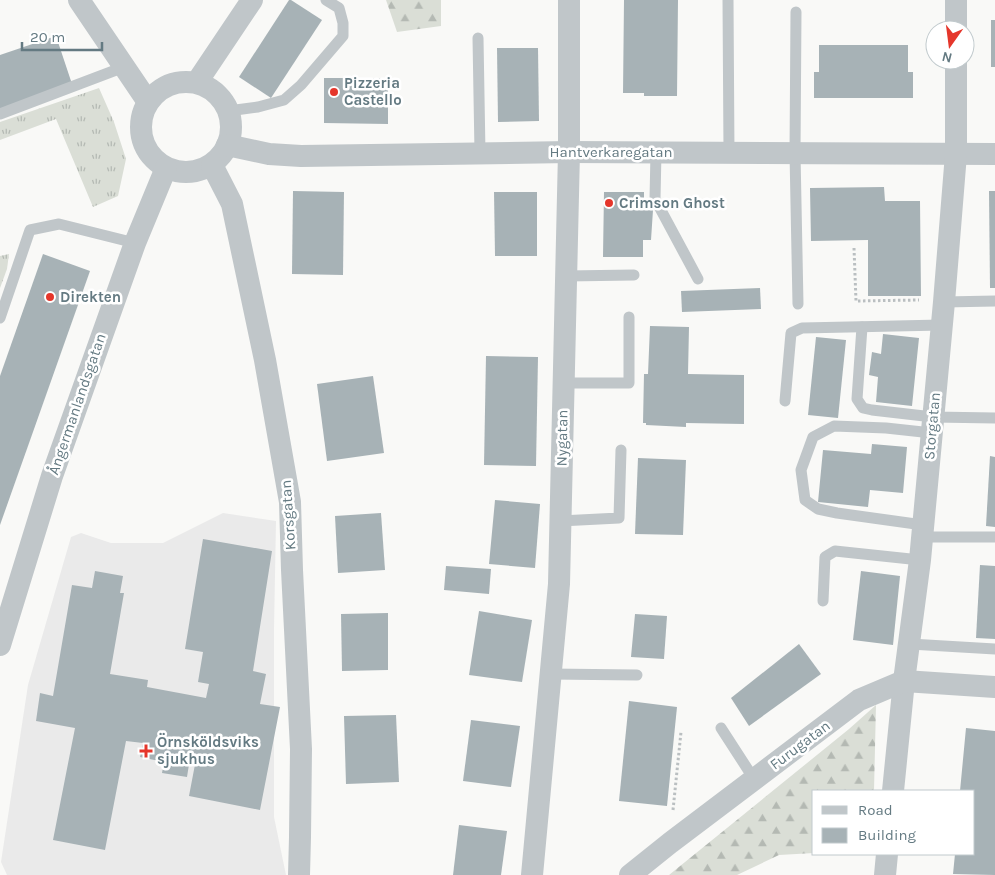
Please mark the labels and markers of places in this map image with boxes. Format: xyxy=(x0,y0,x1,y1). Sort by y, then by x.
place label: Pizzeria Castello xyxy=(344,74,402,109)
marker: Pizzeria Castello xyxy=(328,86,340,98)
place label: Crimson Ghost xyxy=(619,194,725,212)
marker: Crimson Ghost xyxy=(603,197,615,209)
place label: Direkten xyxy=(60,288,121,306)
marker: Direkten xyxy=(44,291,56,303)
place label: Örnsköldsviks sjukhus xyxy=(157,732,259,768)
marker: Örnsköldsviks sjukhus xyxy=(139,744,153,758)

